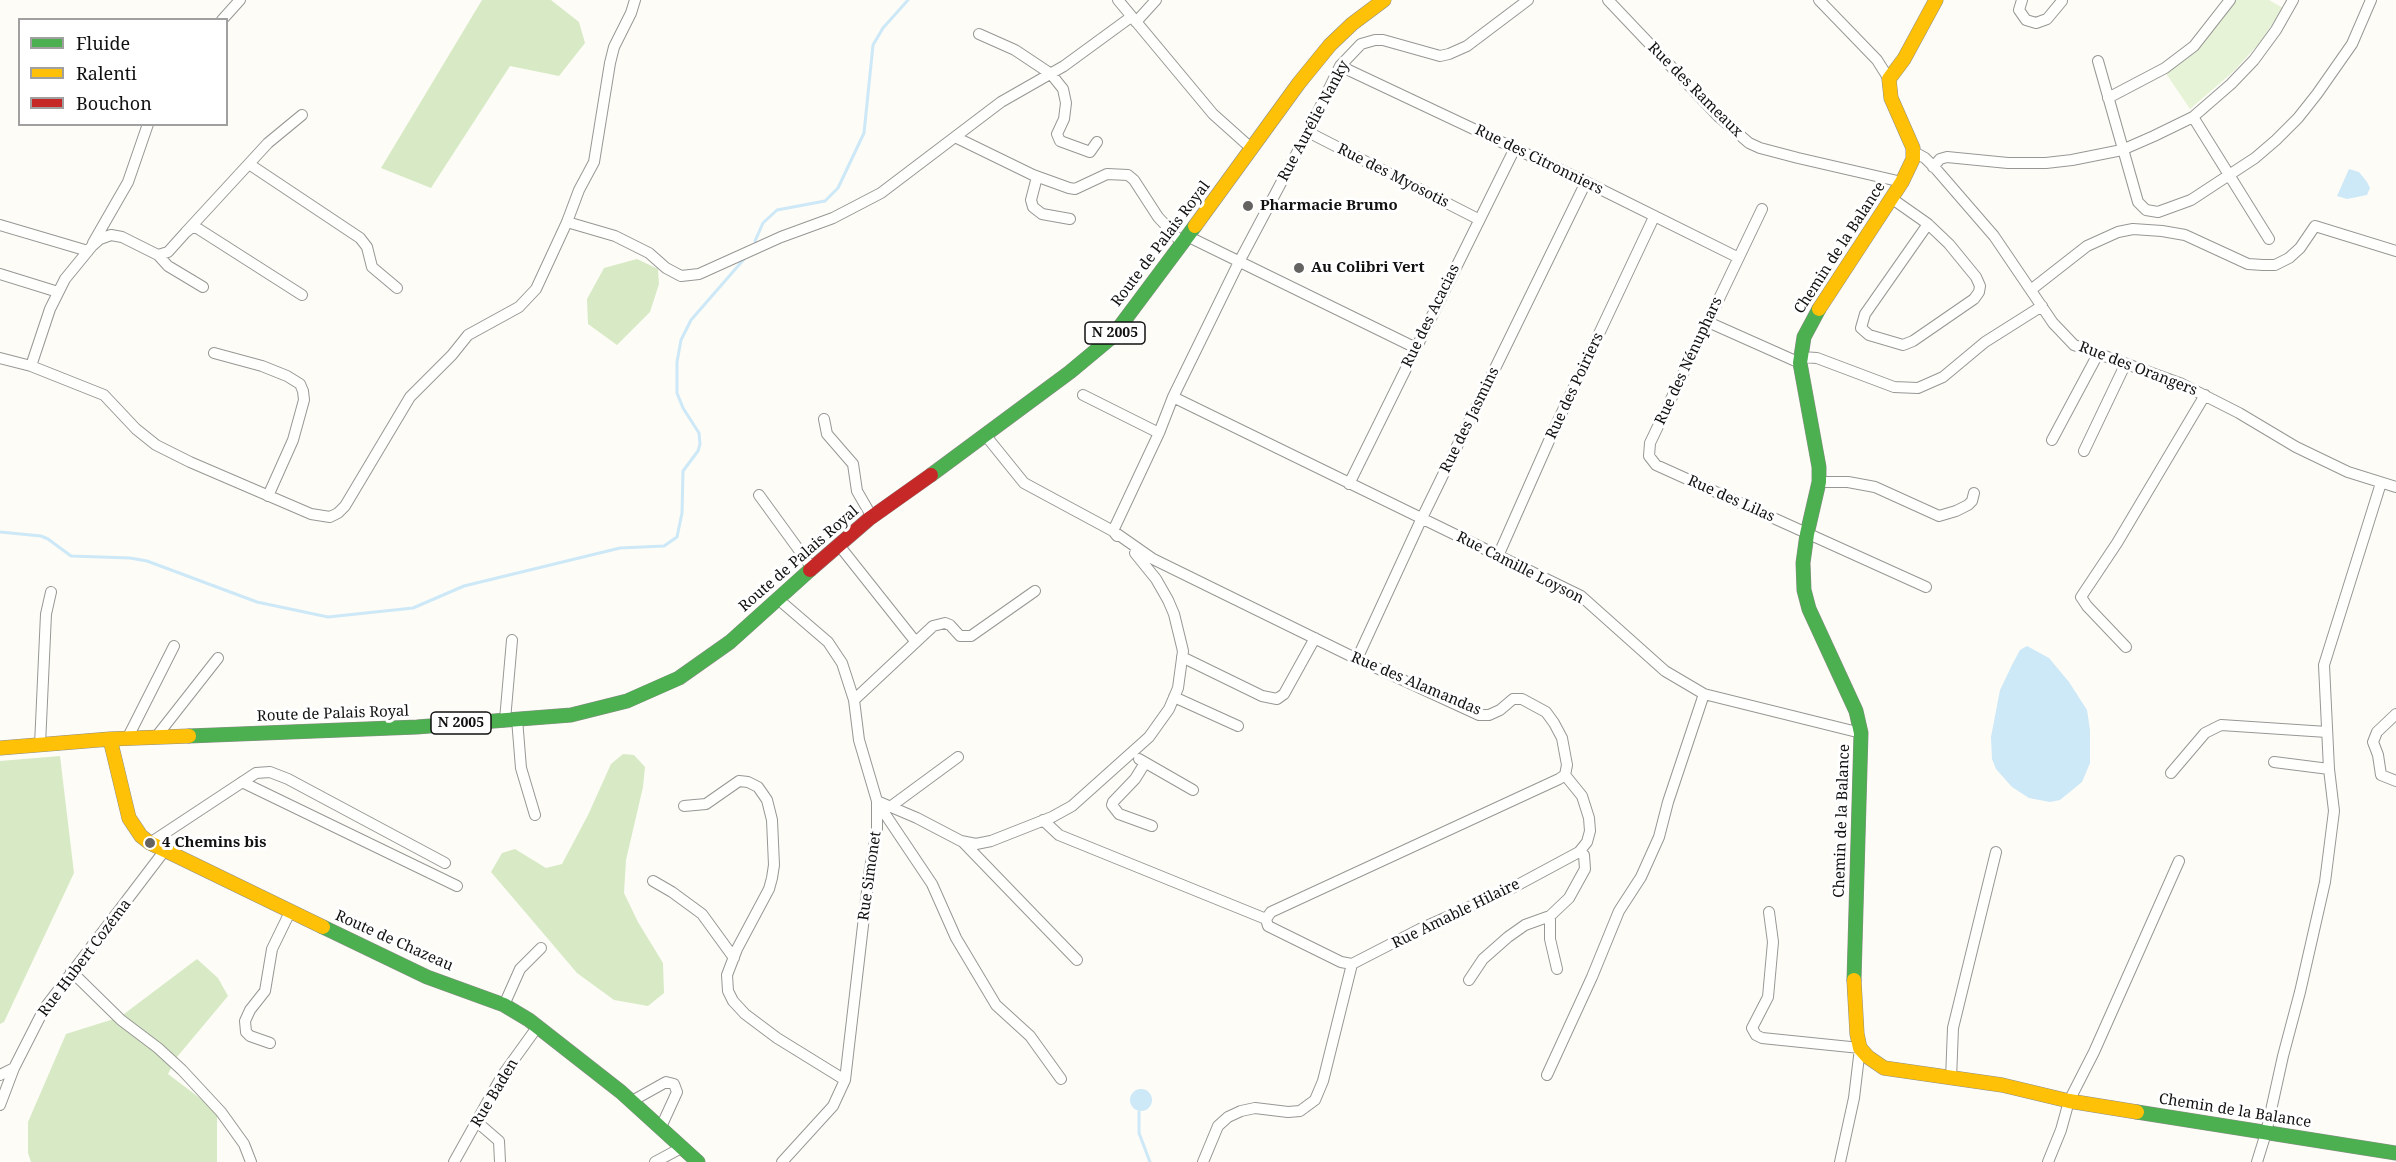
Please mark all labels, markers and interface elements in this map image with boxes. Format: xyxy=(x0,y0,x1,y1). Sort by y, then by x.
legend xyxy=(18,18,228,126)
text: Fluide xyxy=(76,31,130,55)
street label: Rue des Rameaux xyxy=(1644,39,1746,141)
street label: Rue Aurélie Nanky xyxy=(1275,57,1353,185)
text: Ralenti xyxy=(76,61,137,85)
text: Bouchon xyxy=(76,91,152,115)
street label: Rue des Citronniers xyxy=(1472,121,1606,199)
street label: Rue des Myosotis xyxy=(1334,140,1452,212)
street label: Route de Palais Royal xyxy=(1108,178,1214,310)
street label: Chemin de la Balance xyxy=(1791,179,1889,317)
place label: Pharmacie Brumo xyxy=(1260,197,1398,215)
marker: Pharmacie Brumo xyxy=(1241,199,1255,213)
place label: Au Colibri Vert xyxy=(1311,259,1425,277)
marker: Au Colibri Vert xyxy=(1292,261,1306,275)
street label: Rue des Acacias xyxy=(1398,261,1464,371)
street label: Rue des Nénuphars xyxy=(1651,294,1727,428)
road number: N 2005 xyxy=(1085,322,1145,344)
street label: Rue des Poiriers xyxy=(1542,330,1608,442)
street label: Rue des Orangers xyxy=(2076,338,2200,400)
street label: Rue des Jasmins xyxy=(1437,364,1503,476)
street label: Rue des Lilas xyxy=(1685,472,1777,526)
street label: Route de Palais Royal xyxy=(736,502,862,616)
street label: Rue Camille Loyson xyxy=(1453,528,1587,608)
street label: Rue des Alamandas xyxy=(1348,648,1484,720)
street label: Route de Palais Royal xyxy=(257,702,409,726)
road number: N 2005 xyxy=(431,712,491,734)
street label: Chemin de la Balance xyxy=(1830,744,1854,898)
street label: Rue Simonet xyxy=(855,830,885,922)
place label: 4 Chemins bis xyxy=(162,834,266,852)
marker: 4 Chemins bis xyxy=(143,836,157,850)
street label: Rue Amable Hilaire xyxy=(1389,875,1523,953)
street label: Rue Hubert Cozéma xyxy=(35,896,135,1020)
street label: Route de Chazeau xyxy=(332,907,456,975)
street label: Rue Baden xyxy=(468,1056,522,1130)
street label: Chemin de la Balance xyxy=(2158,1090,2312,1132)

